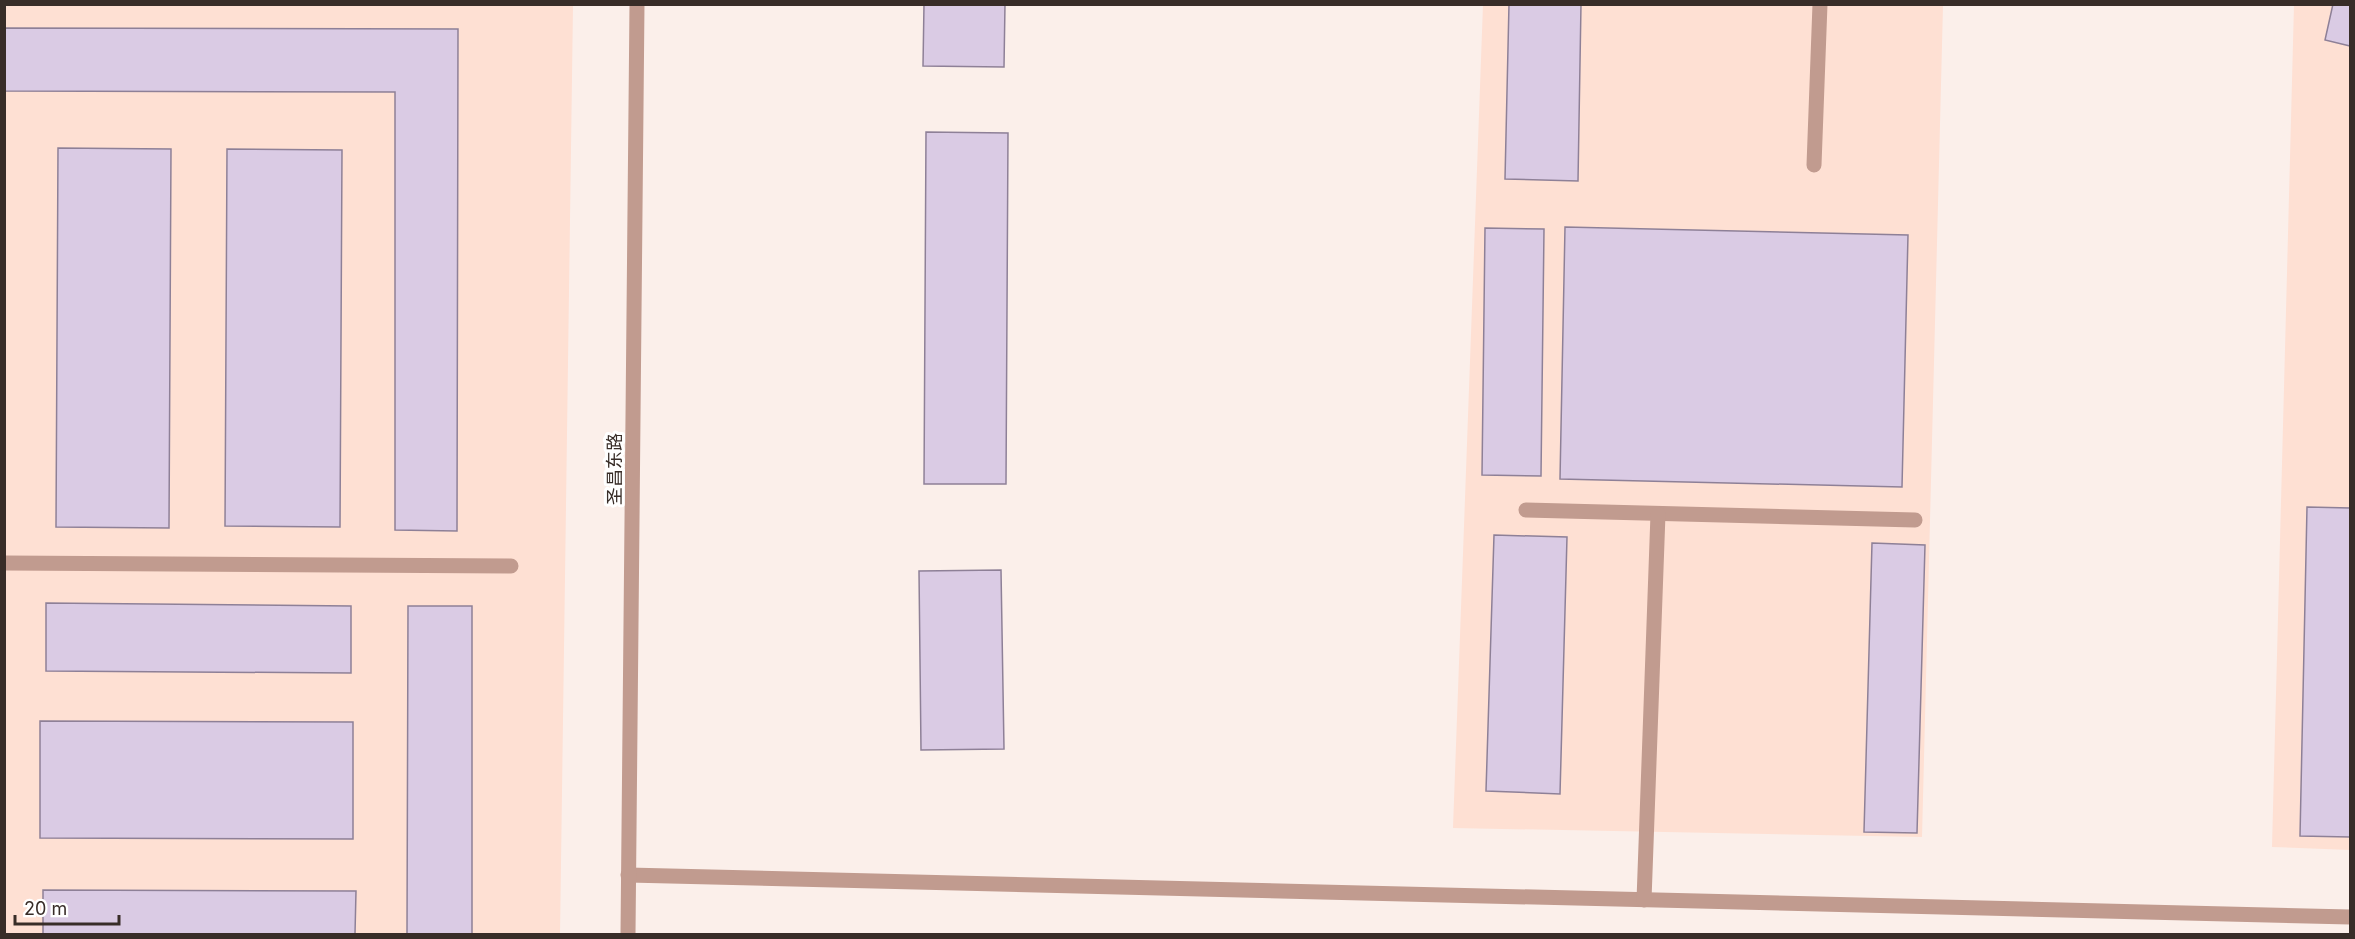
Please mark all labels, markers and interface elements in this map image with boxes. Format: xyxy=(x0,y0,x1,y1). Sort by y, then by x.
street label: 圣昌东路 xyxy=(604,433,625,505)
scale bar xyxy=(15,888,118,926)
text: 20 m xyxy=(24,898,67,919)

